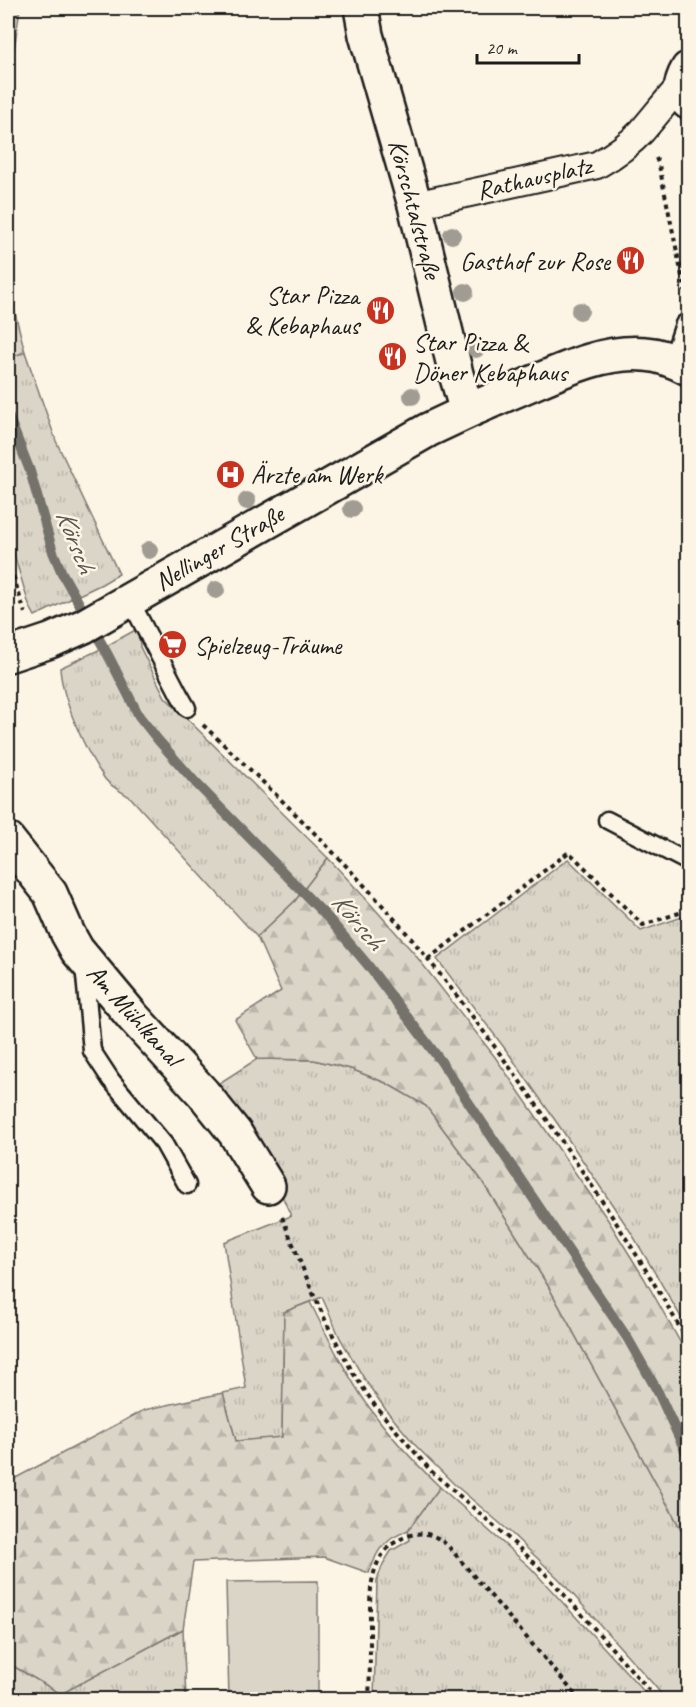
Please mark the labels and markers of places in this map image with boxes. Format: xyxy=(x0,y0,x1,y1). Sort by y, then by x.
place label: Gasthof zur Rose xyxy=(460,245,612,278)
restaurant icon: Gasthof zur Rose xyxy=(615,245,647,277)
place label: Star Pizza & Kebaphaus xyxy=(245,279,361,342)
restaurant icon: Star Pizza & Kebaphaus xyxy=(364,294,396,326)
place label: Star Pizza & Döner Kebaphaus xyxy=(413,326,569,389)
restaurant icon: Star Pizza & Döner Kebaphaus xyxy=(376,341,408,373)
hospital icon: Ärzte am Werk xyxy=(214,458,246,490)
place label: Ärzte am Werk xyxy=(251,458,385,491)
supermarket icon: Spielzeug-Träume xyxy=(157,629,189,661)
place label: Spielzeug-Träume xyxy=(194,629,343,662)

